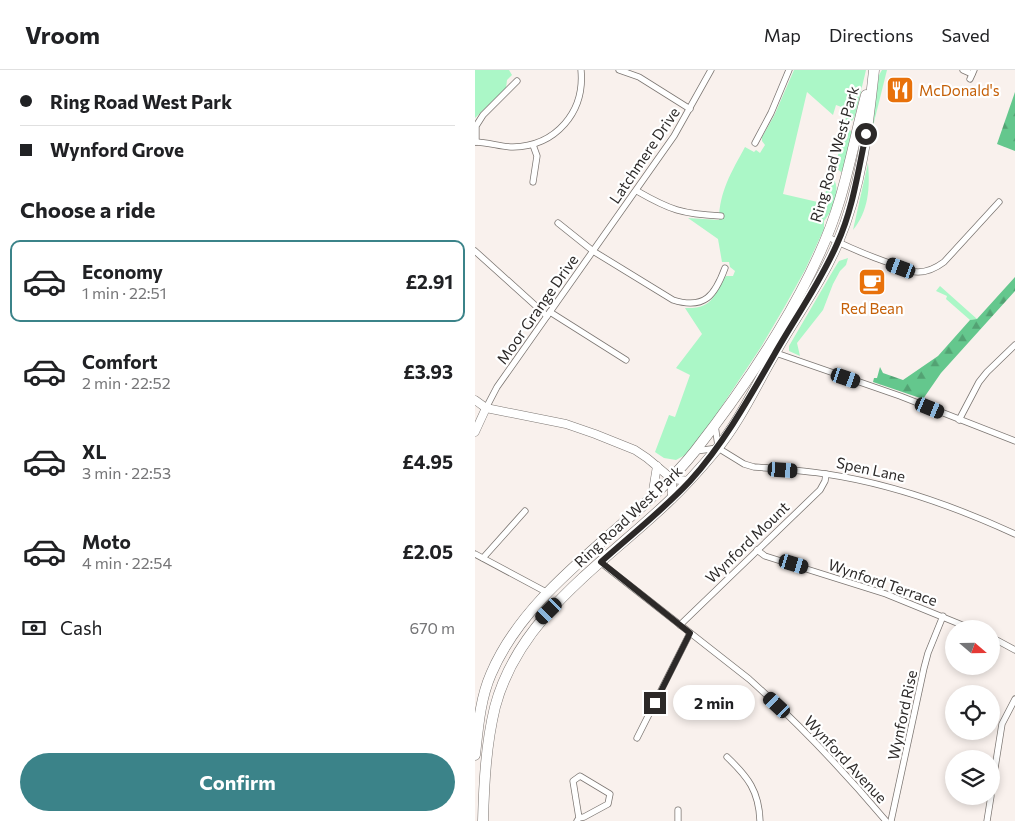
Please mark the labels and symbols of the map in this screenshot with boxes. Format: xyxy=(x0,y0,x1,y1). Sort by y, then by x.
restaurant icon: McDonald's xyxy=(885,75,915,105)
place label: McDonald's xyxy=(919,81,1000,99)
street label: Ring Road West Park xyxy=(806,84,862,224)
street label: Latchmere Drive xyxy=(605,103,683,207)
route start xyxy=(855,123,877,145)
street label: Moor Grange Drive xyxy=(493,251,582,367)
car xyxy=(884,256,917,280)
cafe icon: Red Bean xyxy=(857,267,887,297)
place label: Red Bean xyxy=(840,299,904,317)
car xyxy=(829,366,862,390)
car xyxy=(913,395,946,421)
street label: Spen Lane xyxy=(835,453,907,485)
street label: Ring Road West Park xyxy=(570,461,686,571)
car xyxy=(767,461,798,479)
street label: Wynford Mount xyxy=(701,498,793,586)
car xyxy=(777,552,810,576)
street label: Wynford Terrace xyxy=(826,555,940,609)
car xyxy=(533,595,564,627)
north arrow xyxy=(945,620,1000,675)
street label: Wynford Rise xyxy=(884,668,920,762)
callout: 2 min xyxy=(673,686,755,720)
car xyxy=(760,689,793,721)
route end xyxy=(644,692,666,714)
street label: Wynford Avenue xyxy=(801,712,891,807)

